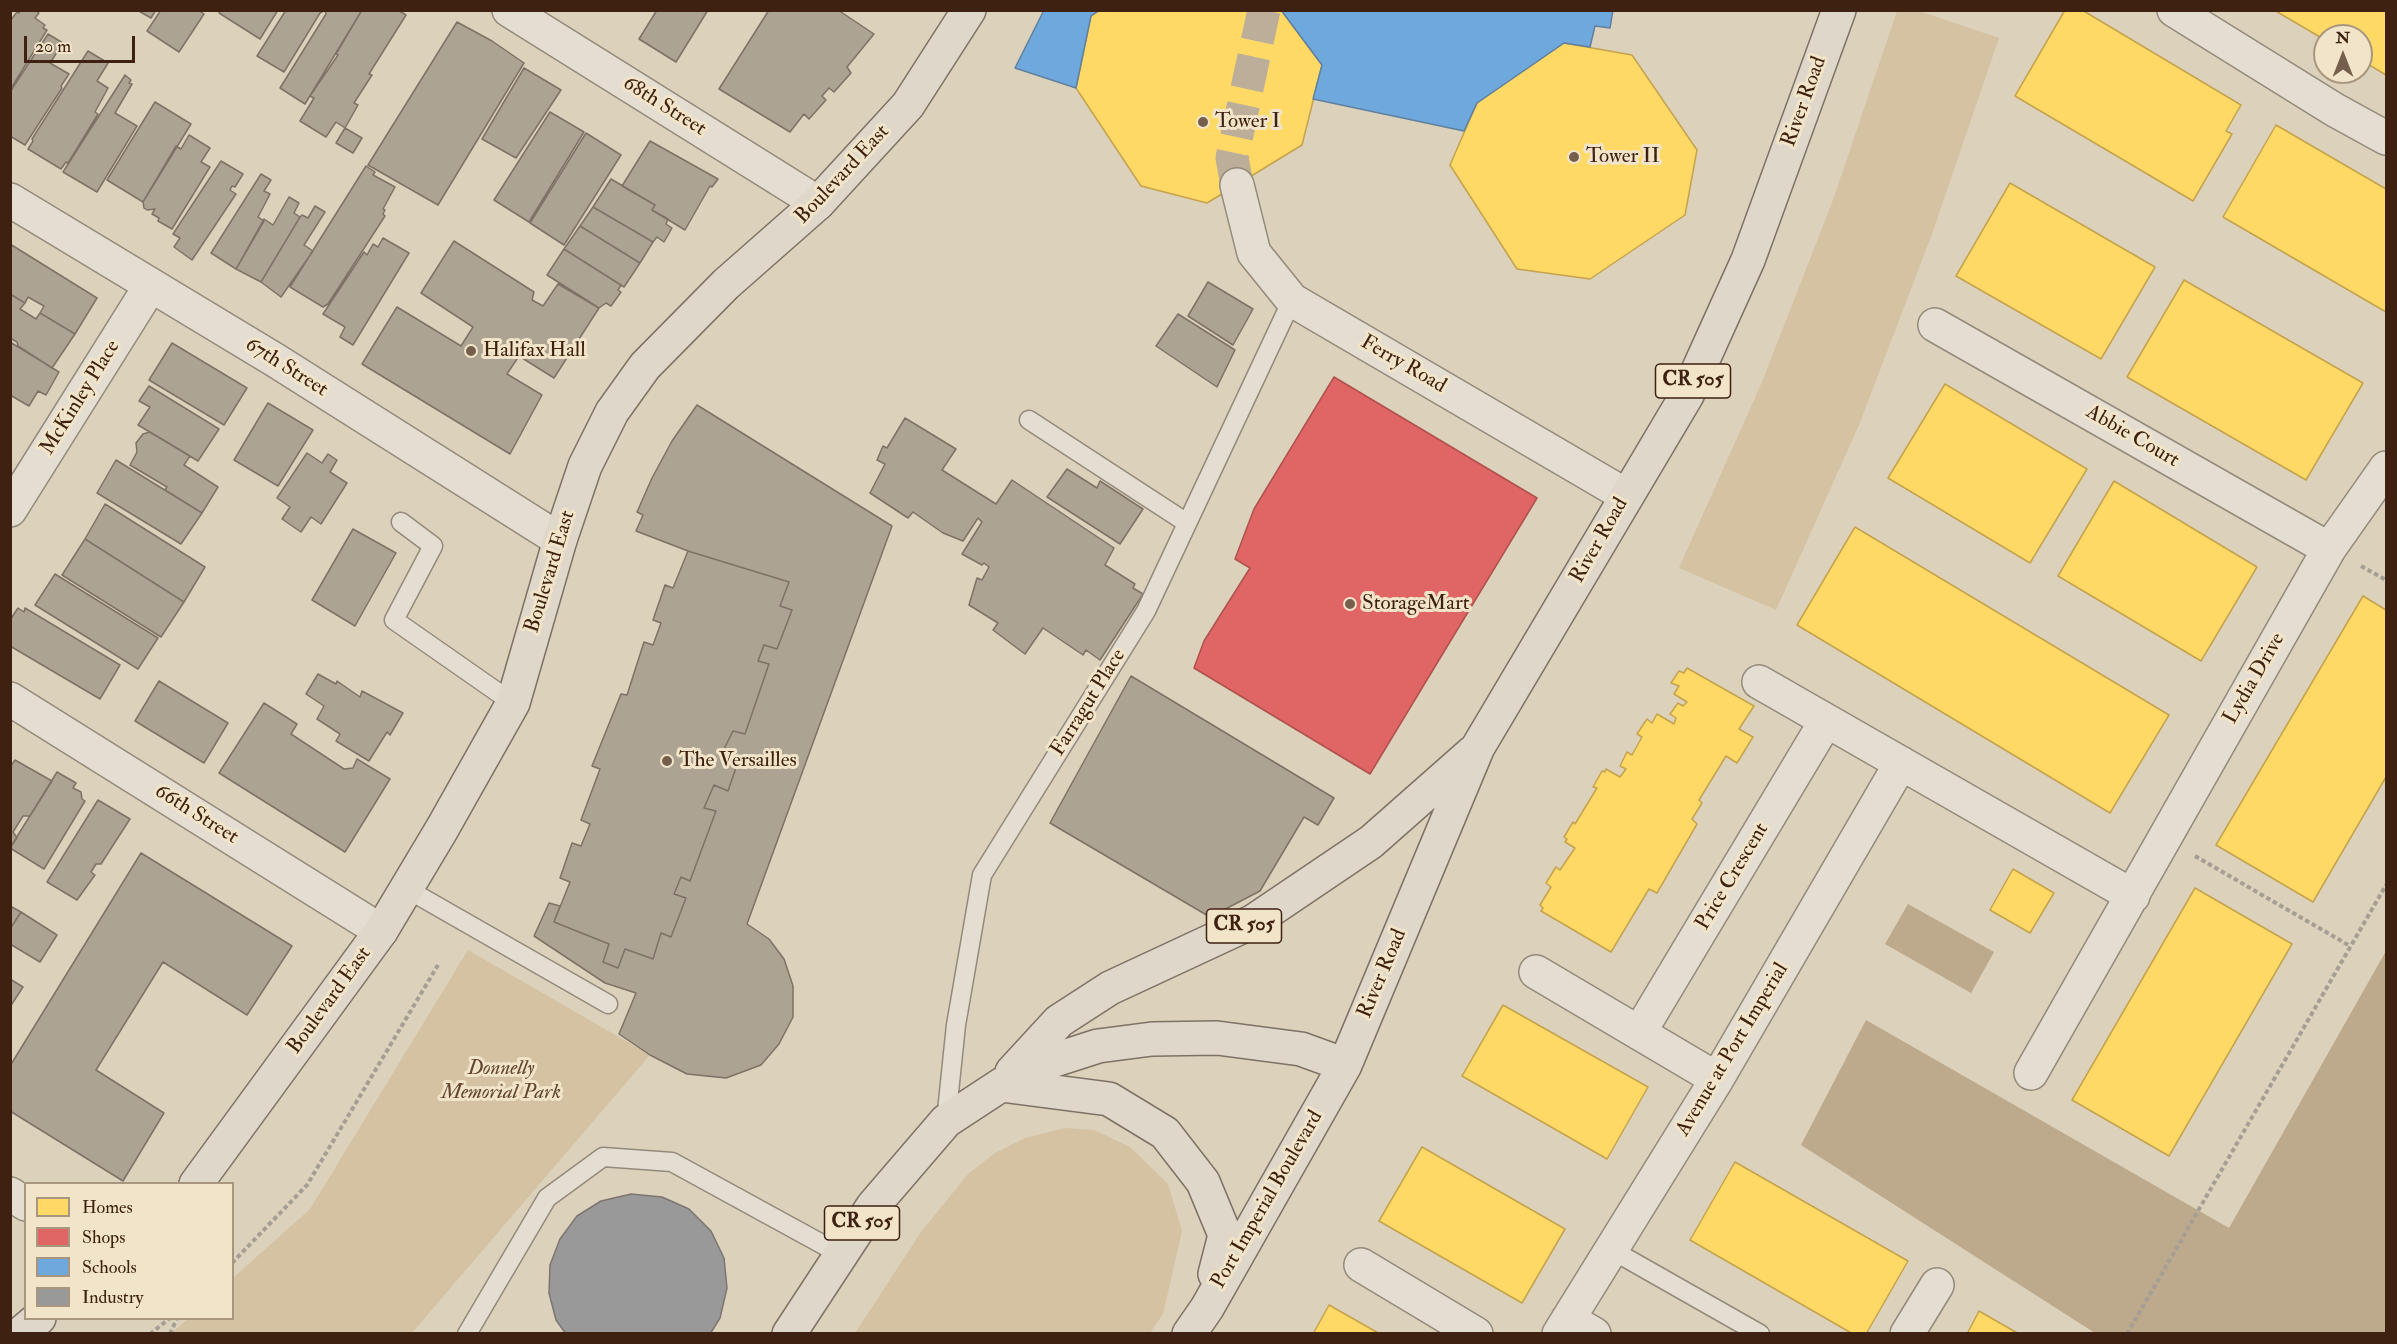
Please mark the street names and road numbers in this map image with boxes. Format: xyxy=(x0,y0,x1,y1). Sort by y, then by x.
street label: River Road xyxy=(1777,53,1833,151)
street label: 68th Street xyxy=(618,72,710,142)
street label: Boulevard East xyxy=(791,120,895,230)
street label: Ferry Road xyxy=(1356,330,1450,400)
street label: 67th Street xyxy=(240,333,332,403)
street label: McKinley Place xyxy=(36,336,126,460)
road number: CR 505 xyxy=(1656,364,1730,398)
street label: Abbie Court xyxy=(2081,400,2183,474)
street label: River Road xyxy=(1566,494,1634,588)
street label: Boulevard East xyxy=(520,508,582,636)
street label: Lydia Drive xyxy=(2219,629,2291,729)
street label: Farragut Place xyxy=(1046,645,1132,761)
street label: 66th Street xyxy=(149,779,243,851)
street label: Price Crescent xyxy=(1691,819,1775,935)
road number: CR 505 xyxy=(1206,909,1282,943)
street label: River Road xyxy=(1353,926,1413,1022)
street label: Boulevard East xyxy=(283,942,377,1060)
street label: Avenue at Port Imperial xyxy=(1671,959,1795,1141)
street label: Port Imperial Boulevard xyxy=(1207,1107,1329,1293)
road number: CR 505 xyxy=(824,1206,900,1240)

